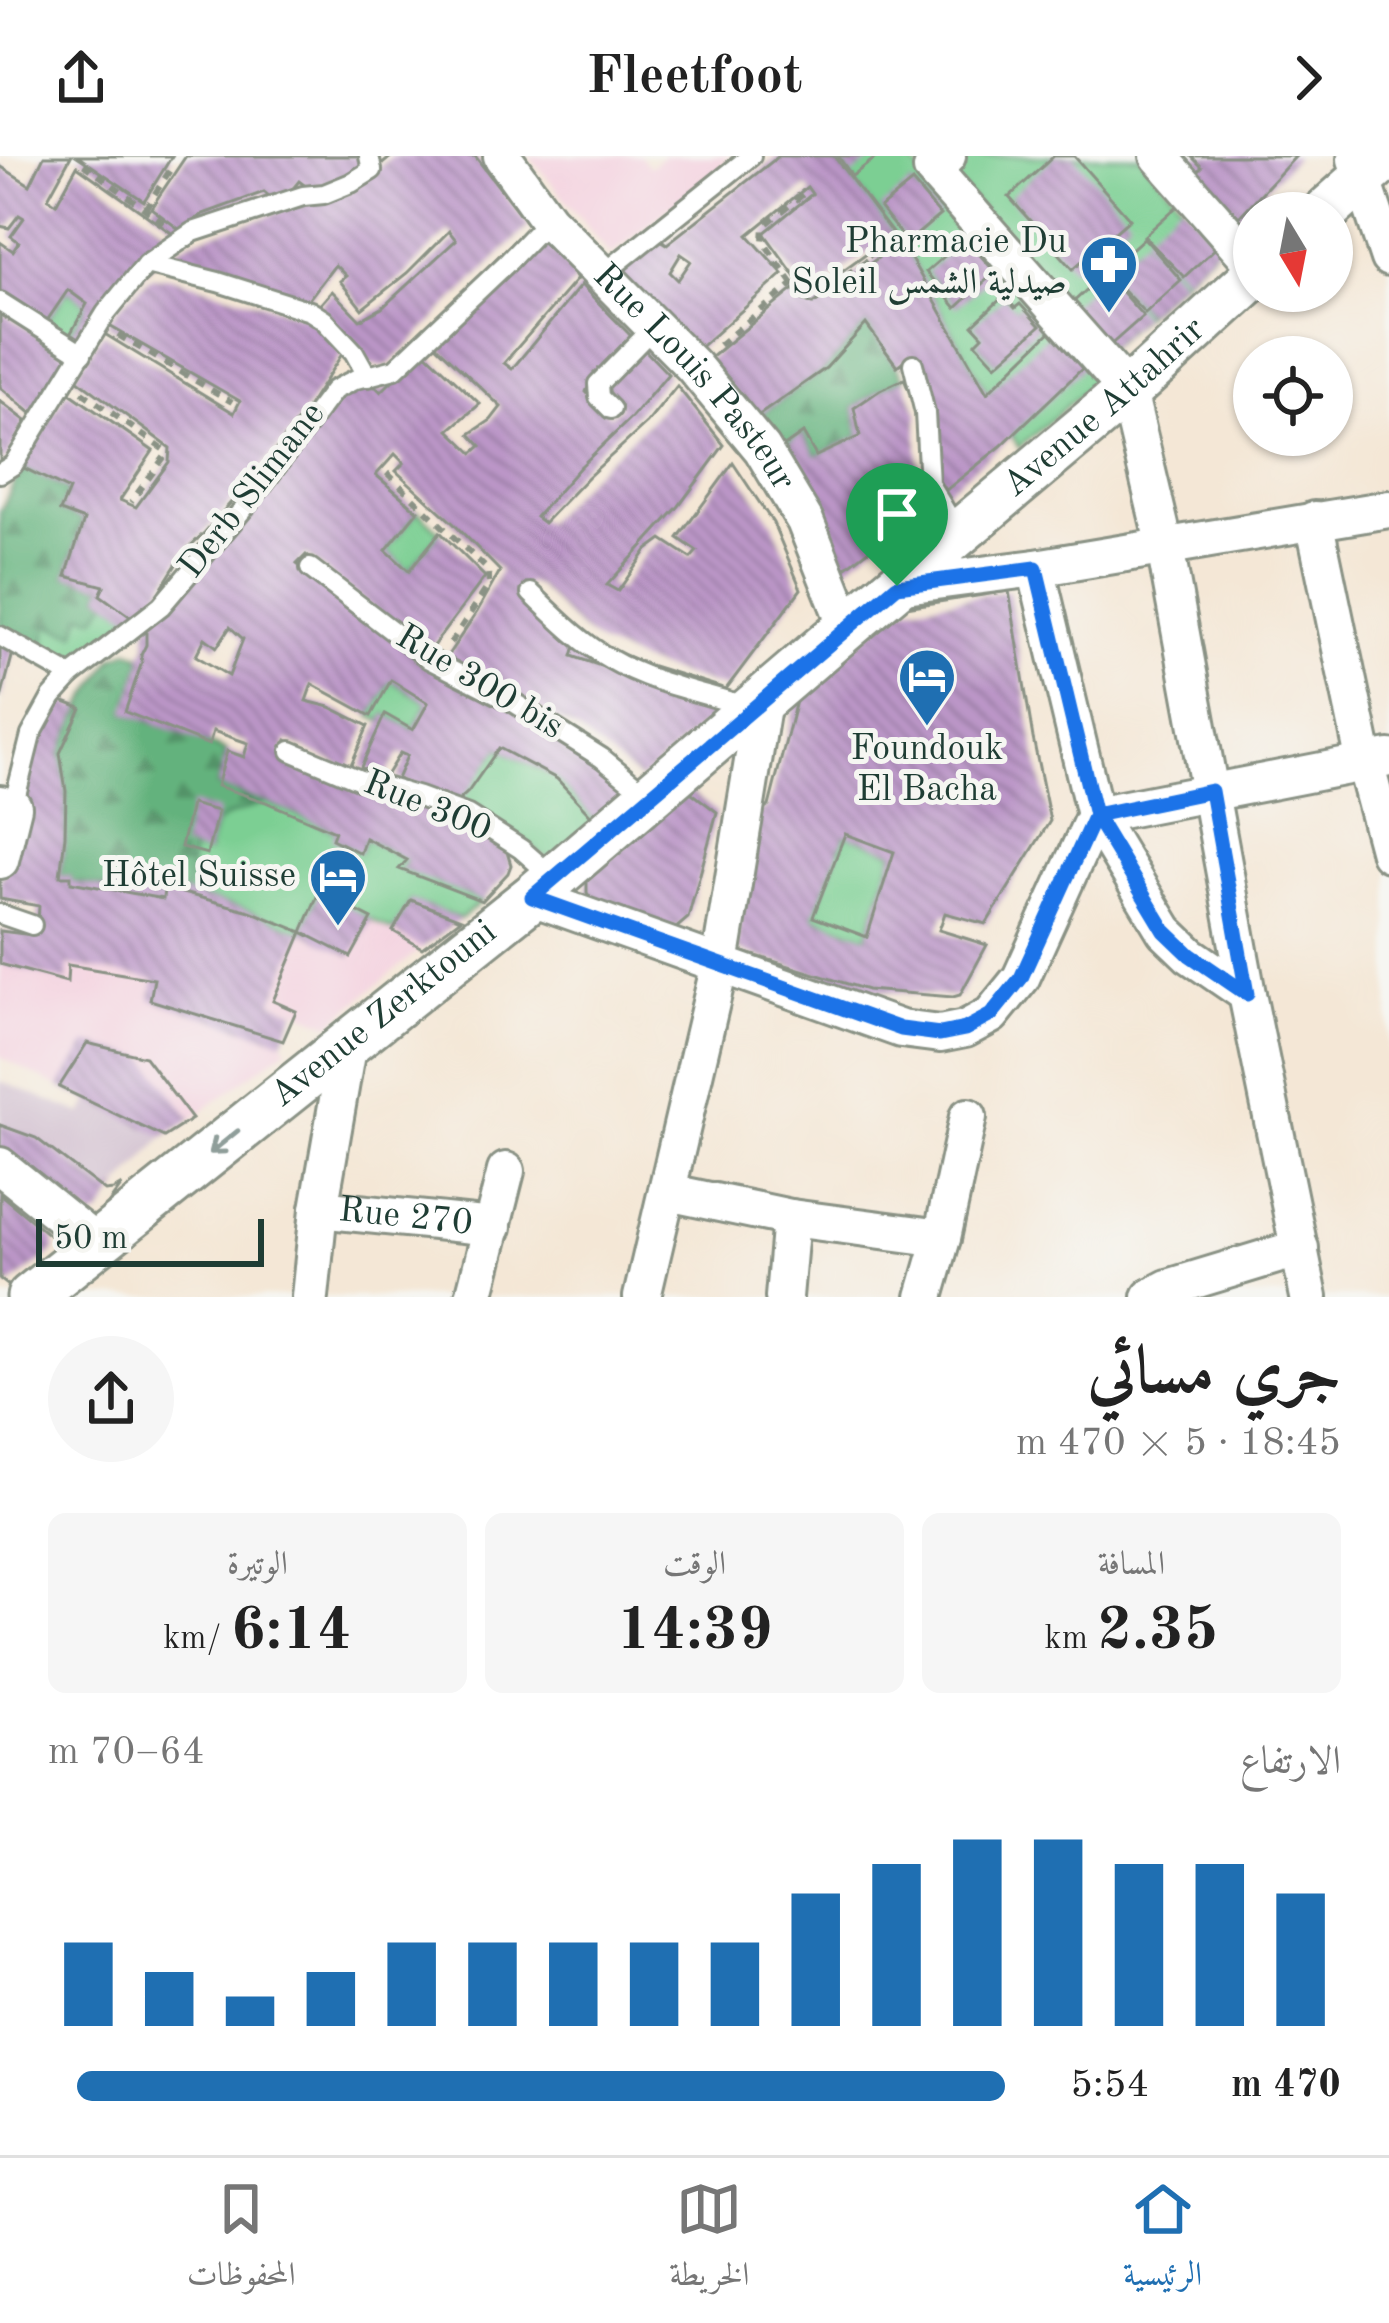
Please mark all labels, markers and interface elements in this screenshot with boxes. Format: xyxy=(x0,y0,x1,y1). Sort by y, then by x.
icon: share xyxy=(48,45,114,111)
icon: forward xyxy=(1275,45,1341,111)
text: Fleetfoot xyxy=(586,51,803,105)
north arrow xyxy=(1233,192,1353,312)
map controls xyxy=(1233,192,1353,456)
place label: Pharmacie Du Soleil صيدلية الشمس xyxy=(791,225,1067,305)
pharmacy icon: Pharmacie Du Soleil صيدلية الشمس xyxy=(1078,233,1140,315)
street label: Rue Louis Pasteur xyxy=(585,258,801,497)
street label: Avenue Attahrir xyxy=(997,311,1213,505)
button: locate xyxy=(1233,336,1353,456)
street label: Derb Slimane xyxy=(174,396,332,586)
pin xyxy=(846,463,948,586)
icon: arrive xyxy=(864,481,930,547)
street label: Rue 300 bis xyxy=(389,619,569,747)
hotel icon: Foundouk El Bacha xyxy=(896,646,958,728)
place label: Foundouk El Bacha xyxy=(851,732,1003,809)
street label: Rue 300 xyxy=(358,765,496,849)
hotel icon: Hôtel Suisse xyxy=(307,846,369,928)
place label: Hôtel Suisse xyxy=(102,859,296,895)
street label: Avenue Zerktouni xyxy=(265,914,504,1115)
one-way arrow xyxy=(209,1128,240,1155)
street label: Rue 270 xyxy=(337,1193,474,1243)
scale bar xyxy=(36,1213,264,1266)
text: 50 m xyxy=(54,1223,128,1256)
button: share xyxy=(48,1336,174,1462)
text: جري مسائي xyxy=(1087,1342,1341,1408)
text: 18:45 · 5 × 470 m xyxy=(1016,1424,1341,1463)
text: الوتيرة xyxy=(227,1549,288,1582)
text: الوقت xyxy=(663,1549,726,1582)
text: المسافة xyxy=(1098,1549,1165,1582)
text: 6:14 xyxy=(231,1602,352,1662)
text: 14:39 xyxy=(617,1602,773,1662)
text: 2.35 xyxy=(1097,1602,1218,1662)
text: /km xyxy=(163,1623,231,1656)
text: km xyxy=(1045,1623,1097,1656)
text: 64–70 m xyxy=(48,1733,205,1772)
text: الارتفاع xyxy=(1240,1743,1341,1782)
text: 5:54 xyxy=(1070,2066,1149,2105)
text: 470 m xyxy=(1231,2066,1341,2105)
tab: المحفوظات xyxy=(187,2176,296,2306)
tab: الخريطة xyxy=(669,2176,749,2306)
tab: الرئيسية xyxy=(1123,2176,1202,2306)

